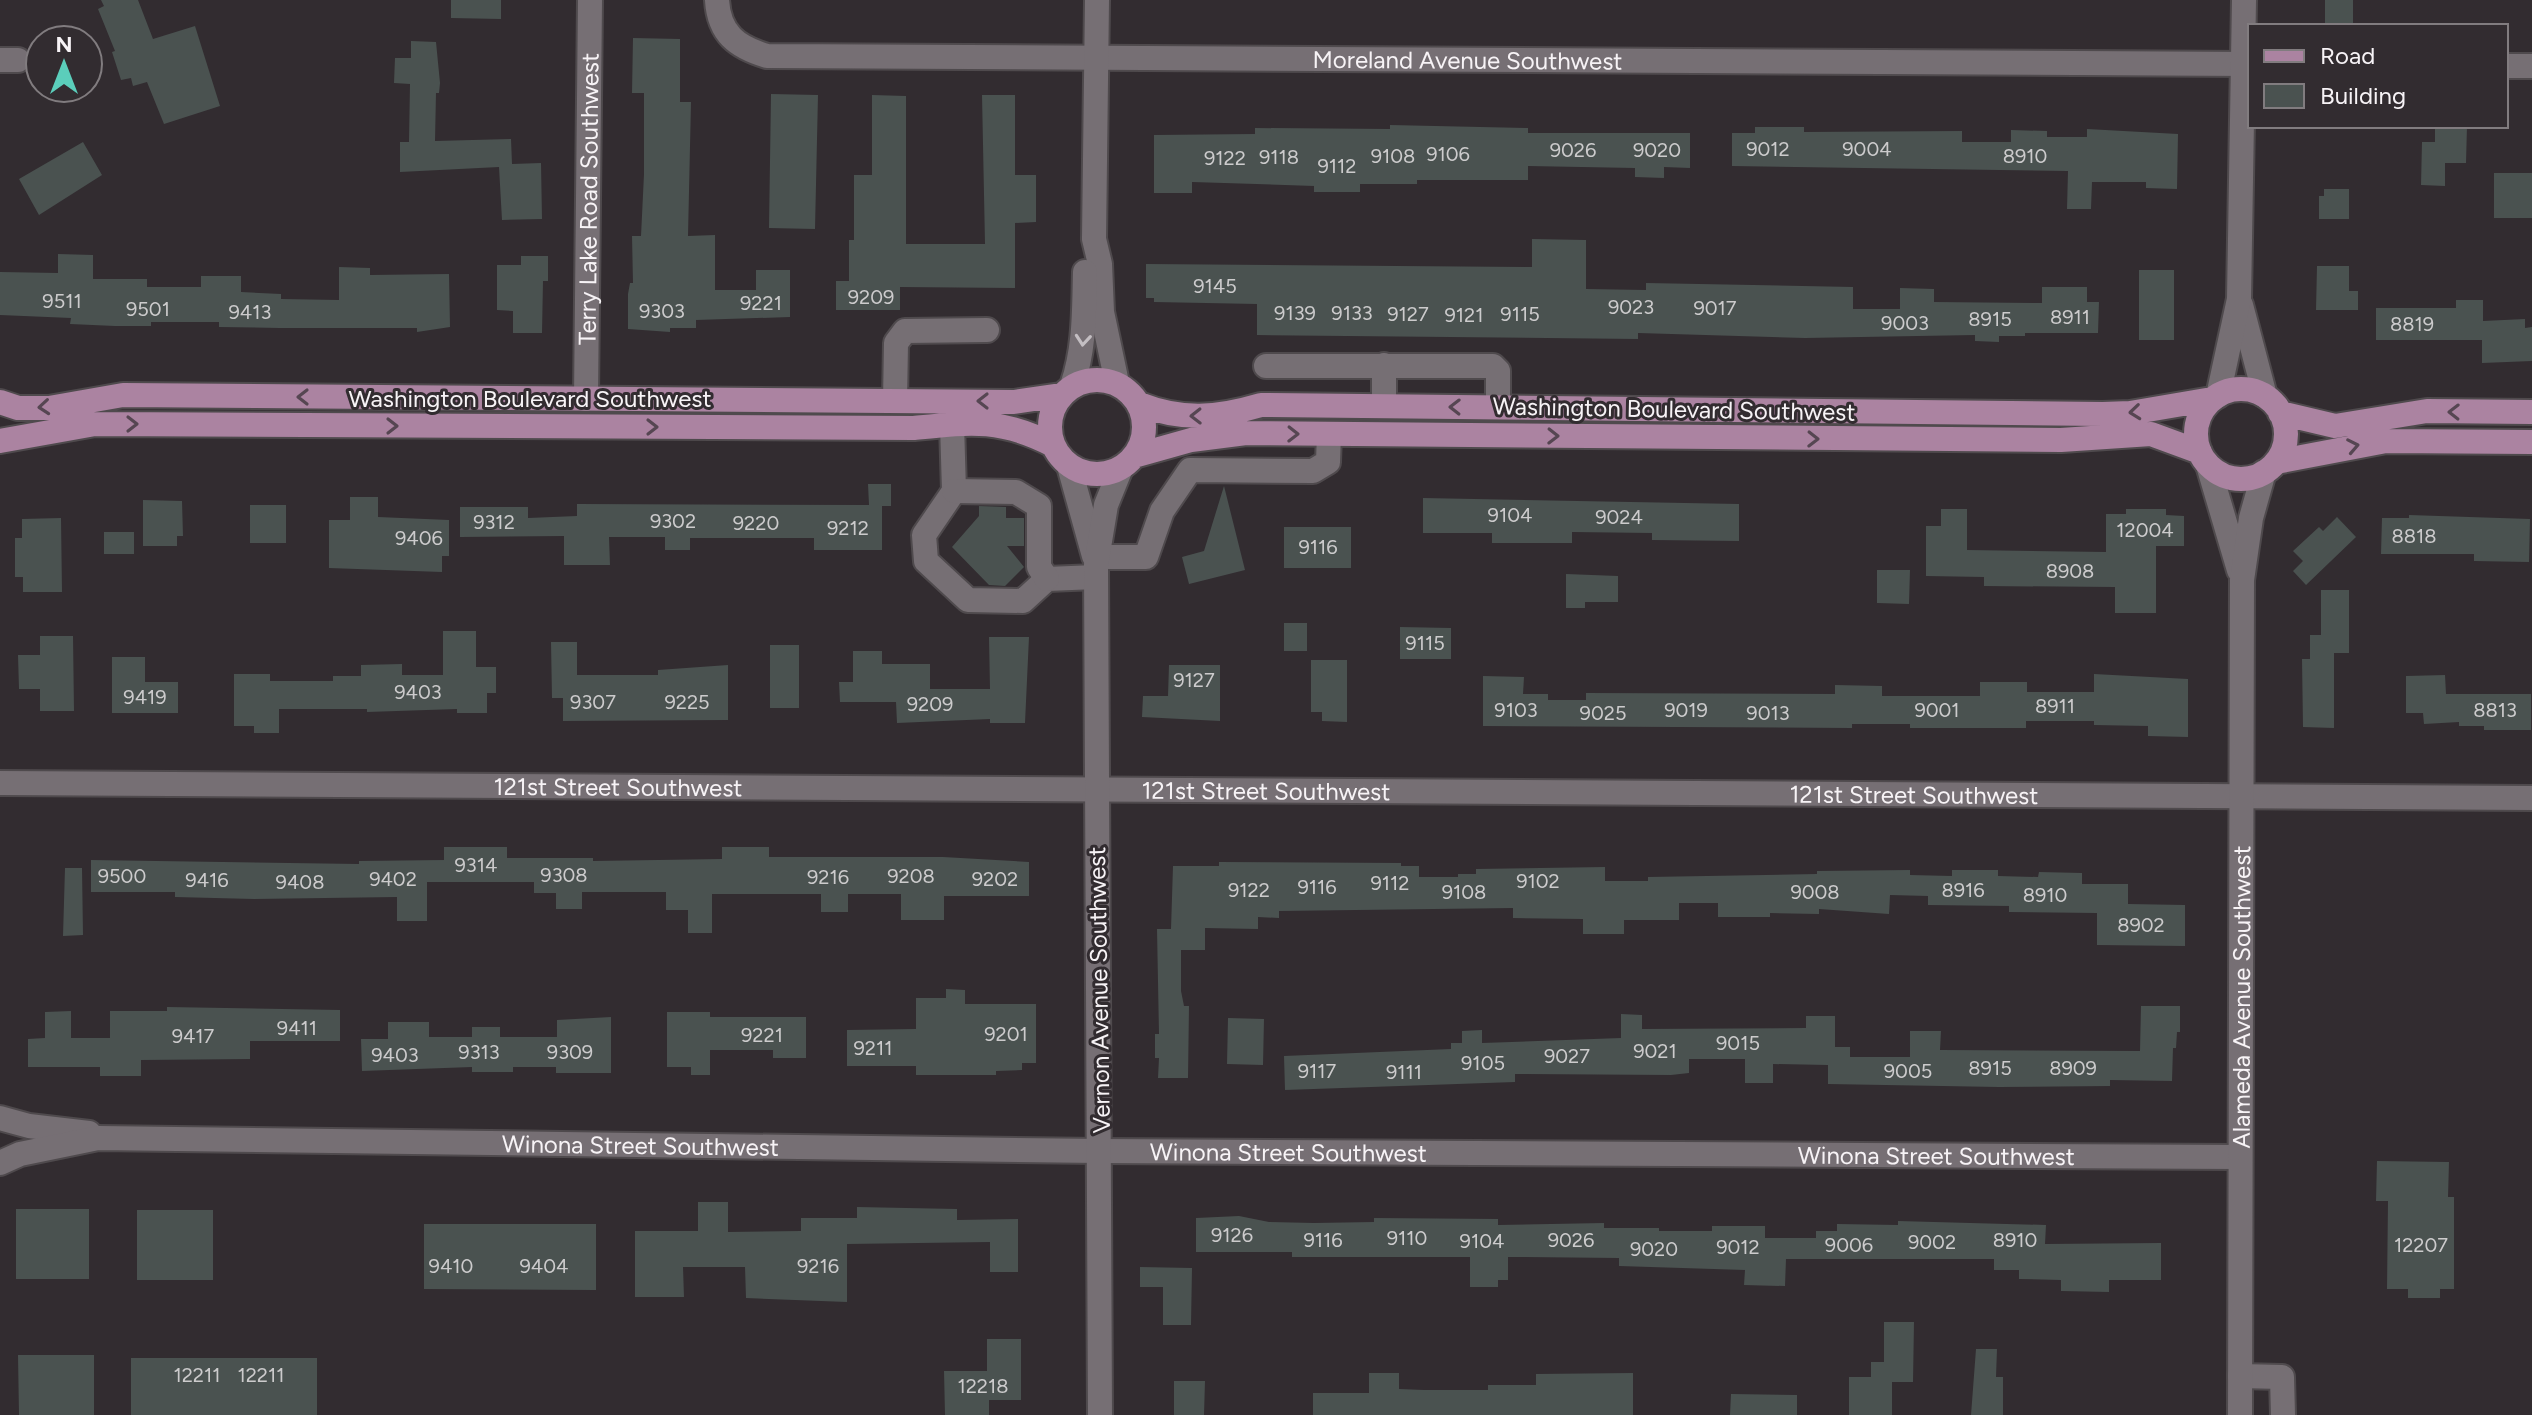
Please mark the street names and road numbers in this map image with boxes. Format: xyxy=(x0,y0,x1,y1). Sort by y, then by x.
street label: Moreland Avenue Southwest xyxy=(1313,44,1623,75)
street label: Terry Lake Road Southwest xyxy=(572,53,604,345)
street label: Washington Boulevard Southwest xyxy=(349,384,712,413)
street label: Washington Boulevard Southwest xyxy=(1492,391,1856,427)
street label: 121st Street Southwest xyxy=(493,771,743,802)
street label: 121st Street Southwest xyxy=(1141,775,1391,806)
street label: 121st Street Southwest xyxy=(1789,779,2039,810)
street label: Alameda Avenue Southwest xyxy=(2226,845,2256,1149)
street label: Vernon Avenue Southwest xyxy=(1082,846,1116,1134)
street label: Winona Street Southwest xyxy=(502,1129,779,1161)
street label: Winona Street Southwest xyxy=(1150,1137,1427,1167)
street label: Winona Street Southwest xyxy=(1798,1140,2075,1171)

